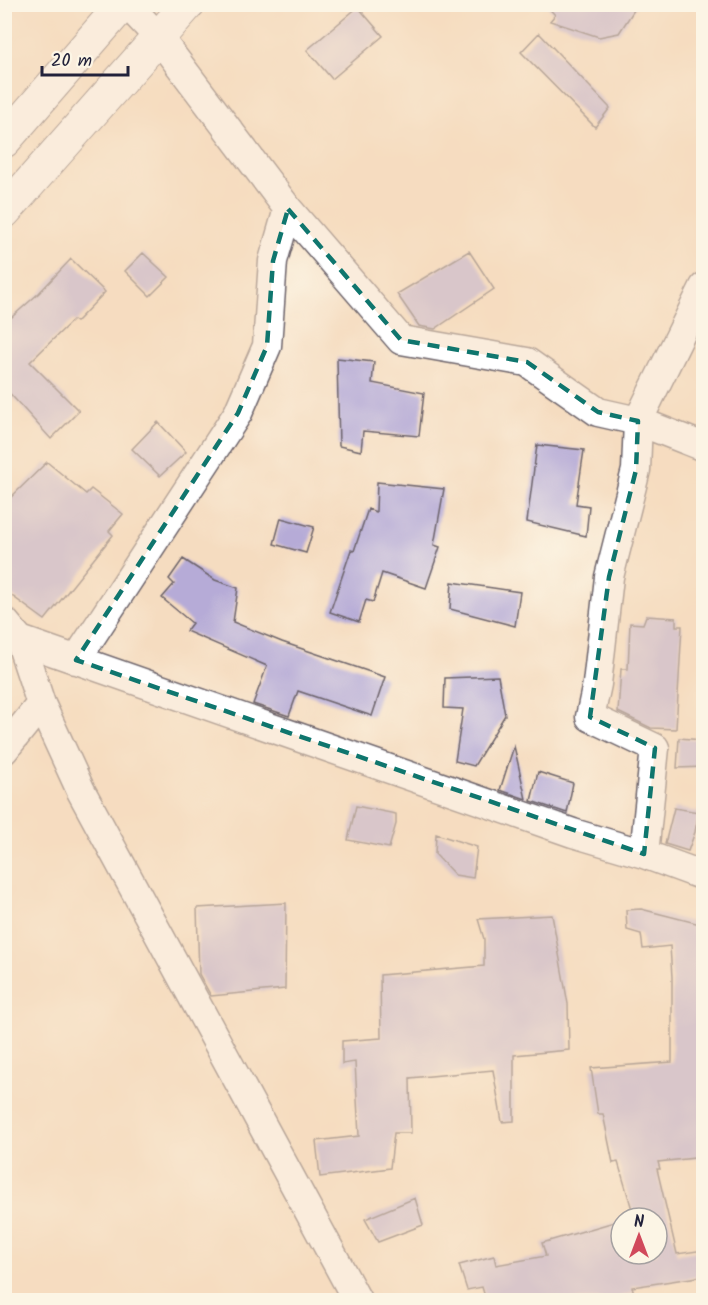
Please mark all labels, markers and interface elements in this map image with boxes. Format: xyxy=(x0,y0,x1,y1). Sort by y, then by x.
scale bar xyxy=(42,39,128,77)
text: 20 m xyxy=(51,47,92,76)
north arrow xyxy=(609,1206,669,1266)
text: N xyxy=(634,1210,644,1235)

